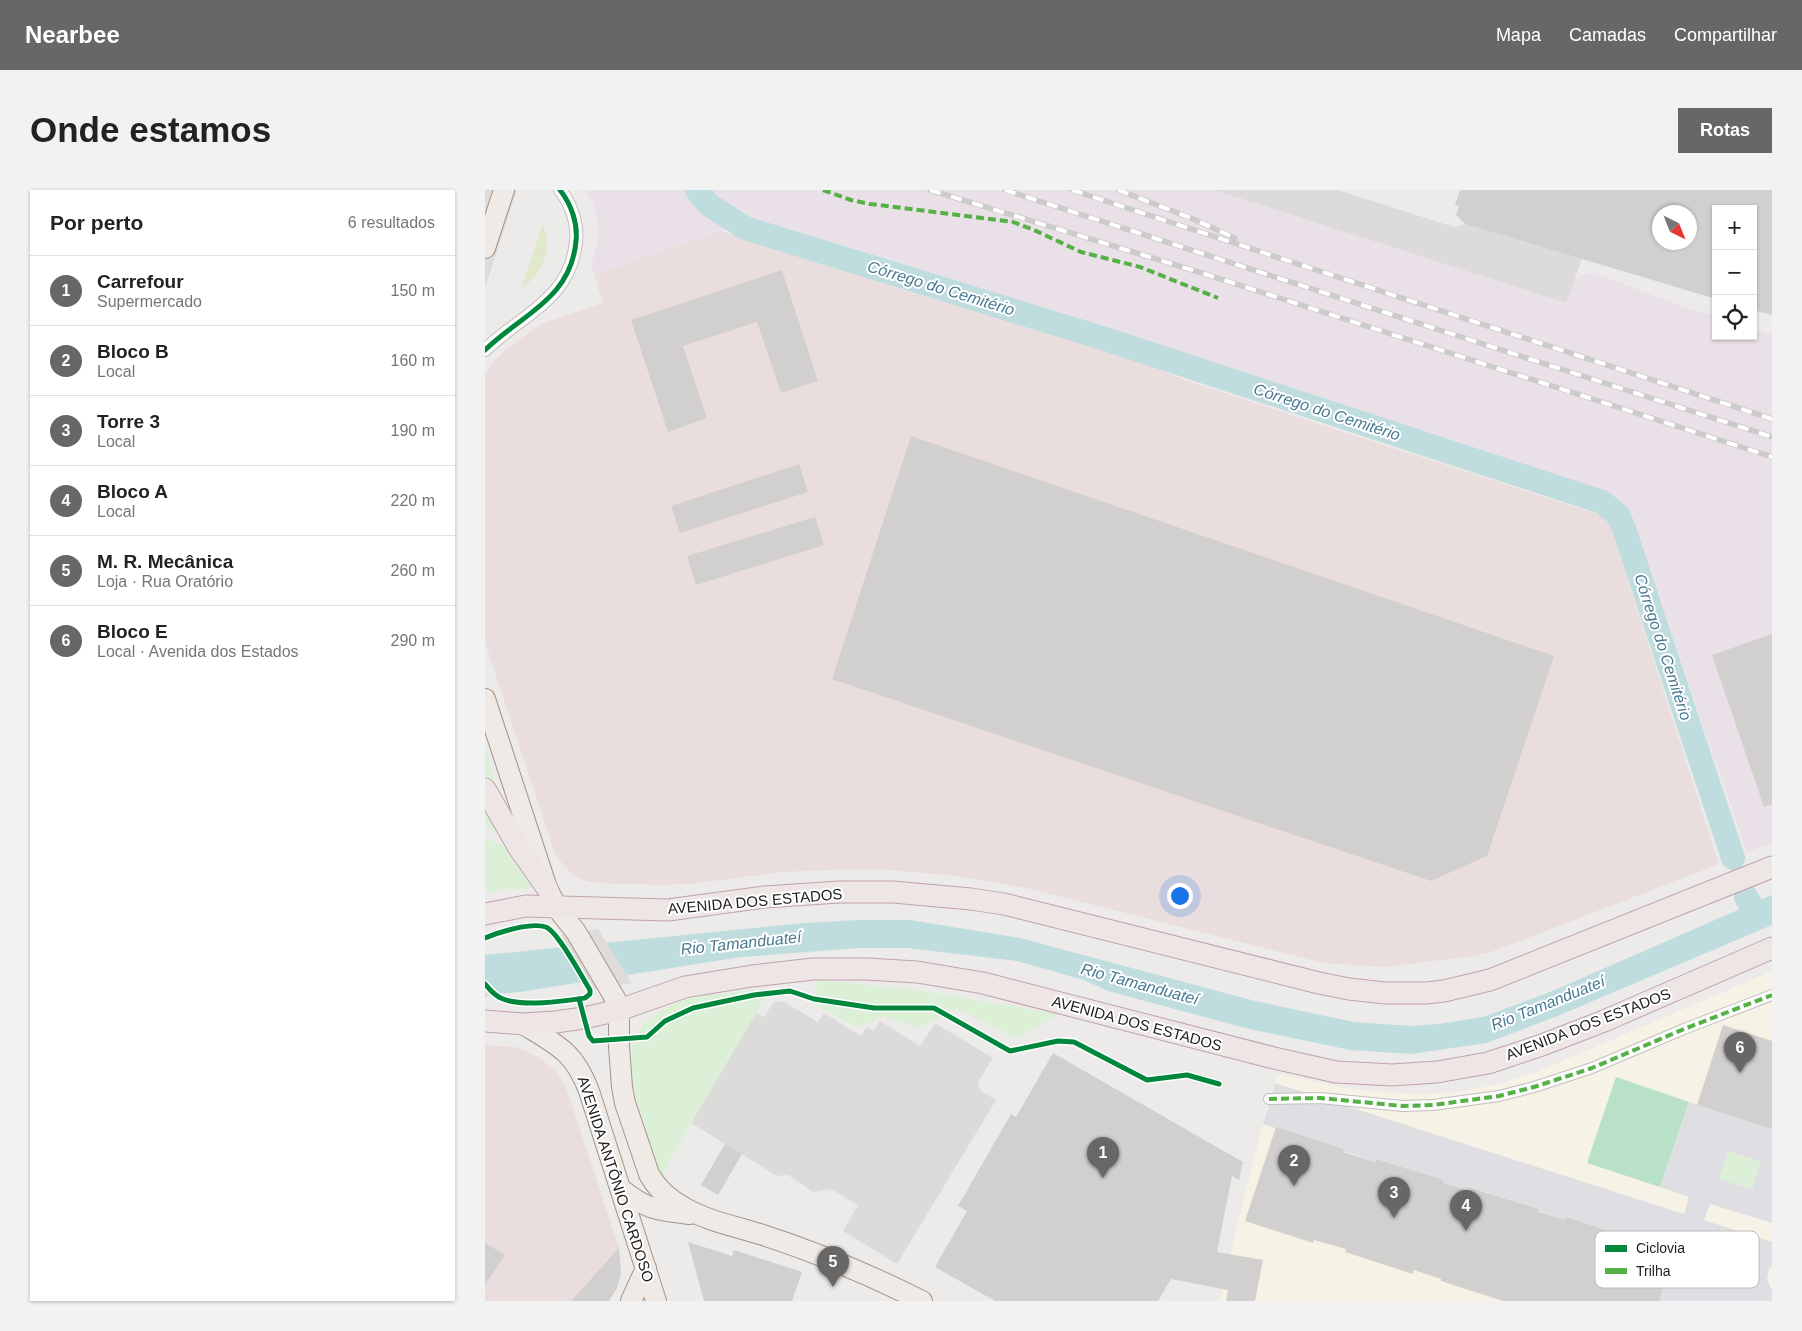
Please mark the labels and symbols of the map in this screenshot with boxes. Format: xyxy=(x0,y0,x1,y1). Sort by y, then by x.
north arrow xyxy=(1652,205,1697,250)
water label: Córrego do Cemitério xyxy=(865,258,1017,319)
water label: Córrego do Cemitério xyxy=(1252,380,1402,444)
water label: Córrego do Cemitério xyxy=(1631,572,1695,722)
your location xyxy=(1167,883,1193,909)
street label: AVENIDA DOS ESTADOS xyxy=(667,885,843,917)
water label: Rio Tamanduateí xyxy=(680,928,804,958)
water label: Rio Tamanduateí xyxy=(1079,960,1202,1008)
water label: Rio Tamanduateí xyxy=(1489,972,1609,1034)
street label: AVENIDA DOS ESTADOS xyxy=(1503,985,1673,1063)
street label: AVENIDA DOS ESTADOS xyxy=(1050,992,1224,1054)
pin: 6 xyxy=(1724,1032,1756,1073)
street label: AVENIDA ANTÔNIO CARDOSO xyxy=(575,1074,657,1284)
pin: 1 xyxy=(1087,1137,1119,1178)
pin: 2 xyxy=(1278,1145,1310,1186)
pin: 3 xyxy=(1378,1177,1410,1218)
pin: 4 xyxy=(1450,1190,1482,1231)
legend xyxy=(1595,1231,1759,1288)
text: Ciclovia xyxy=(1636,1240,1685,1256)
pin: 5 xyxy=(817,1246,849,1287)
text: Trilha xyxy=(1636,1263,1671,1279)

